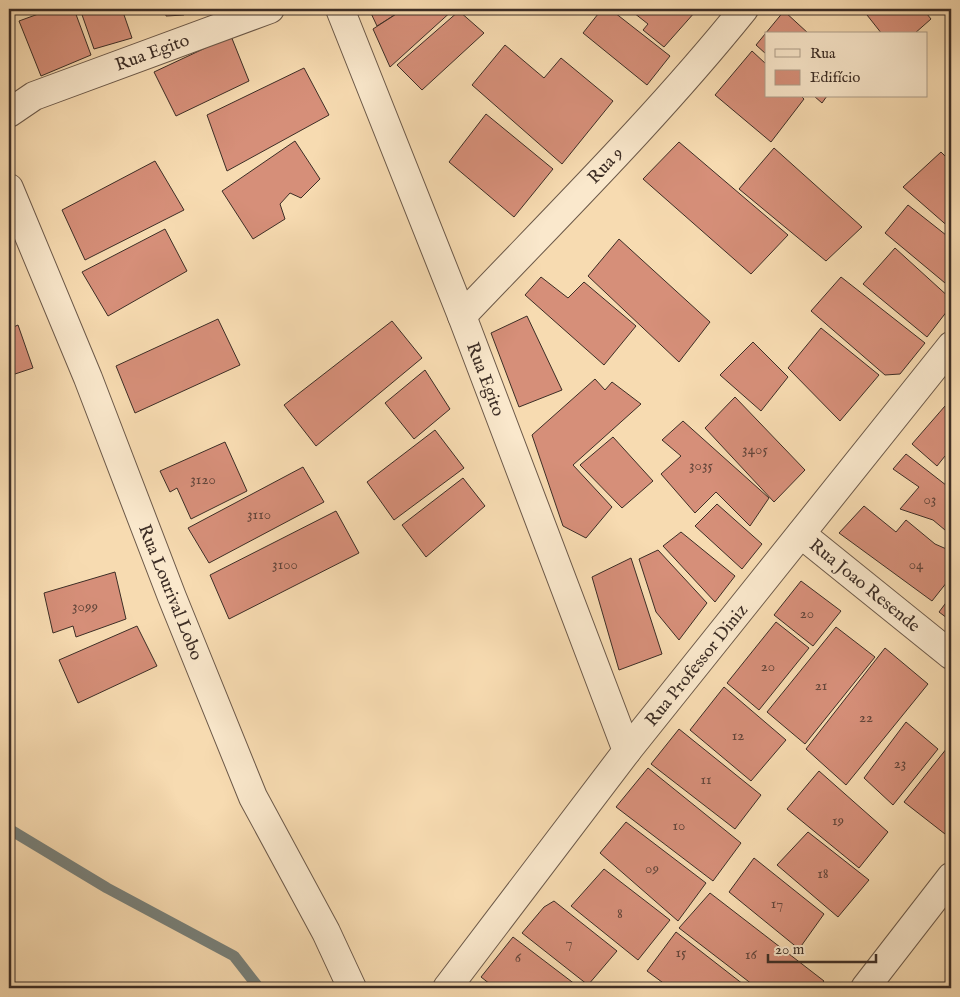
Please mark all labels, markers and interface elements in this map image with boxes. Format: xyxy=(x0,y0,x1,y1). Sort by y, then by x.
street label: Rua Egito xyxy=(112,29,193,77)
legend xyxy=(765,32,928,98)
text: Rua xyxy=(810,44,836,63)
text: Edifício xyxy=(810,68,860,87)
street label: Rua 9 xyxy=(583,143,629,189)
street label: Rua Egito xyxy=(460,339,509,420)
house number: 3405 xyxy=(742,440,768,459)
house number: 3035 xyxy=(689,456,714,475)
house number: 3120 xyxy=(190,470,216,489)
house number: 03 xyxy=(924,490,936,509)
house number: 3110 xyxy=(247,505,271,524)
street label: Rua Lourival Lobo xyxy=(132,521,207,664)
street label: Rua Joao Resende xyxy=(804,534,924,638)
house number: 3100 xyxy=(272,555,298,574)
house number: 04 xyxy=(909,555,924,574)
house number: 3099 xyxy=(72,597,98,616)
street label: Rua Professor Diniz xyxy=(641,600,754,732)
house number: 20 xyxy=(800,604,814,623)
house number: 20 xyxy=(761,657,775,676)
house number: 21 xyxy=(815,676,827,695)
house number: 22 xyxy=(859,708,873,727)
house number: 12 xyxy=(732,726,744,745)
house number: 23 xyxy=(894,754,906,773)
house number: 11 xyxy=(700,770,712,789)
house number: 19 xyxy=(832,811,844,830)
house number: 10 xyxy=(673,816,685,835)
house number: 09 xyxy=(645,859,659,878)
house number: 18 xyxy=(817,864,829,883)
house number: 17 xyxy=(771,894,783,913)
house number: 8 xyxy=(617,904,623,923)
scale bar xyxy=(768,932,875,964)
house number: 7 xyxy=(565,933,573,952)
text: 20 m xyxy=(775,940,805,959)
house number: 15 xyxy=(675,943,687,962)
house number: 16 xyxy=(745,945,758,964)
house number: 6 xyxy=(515,948,522,967)

